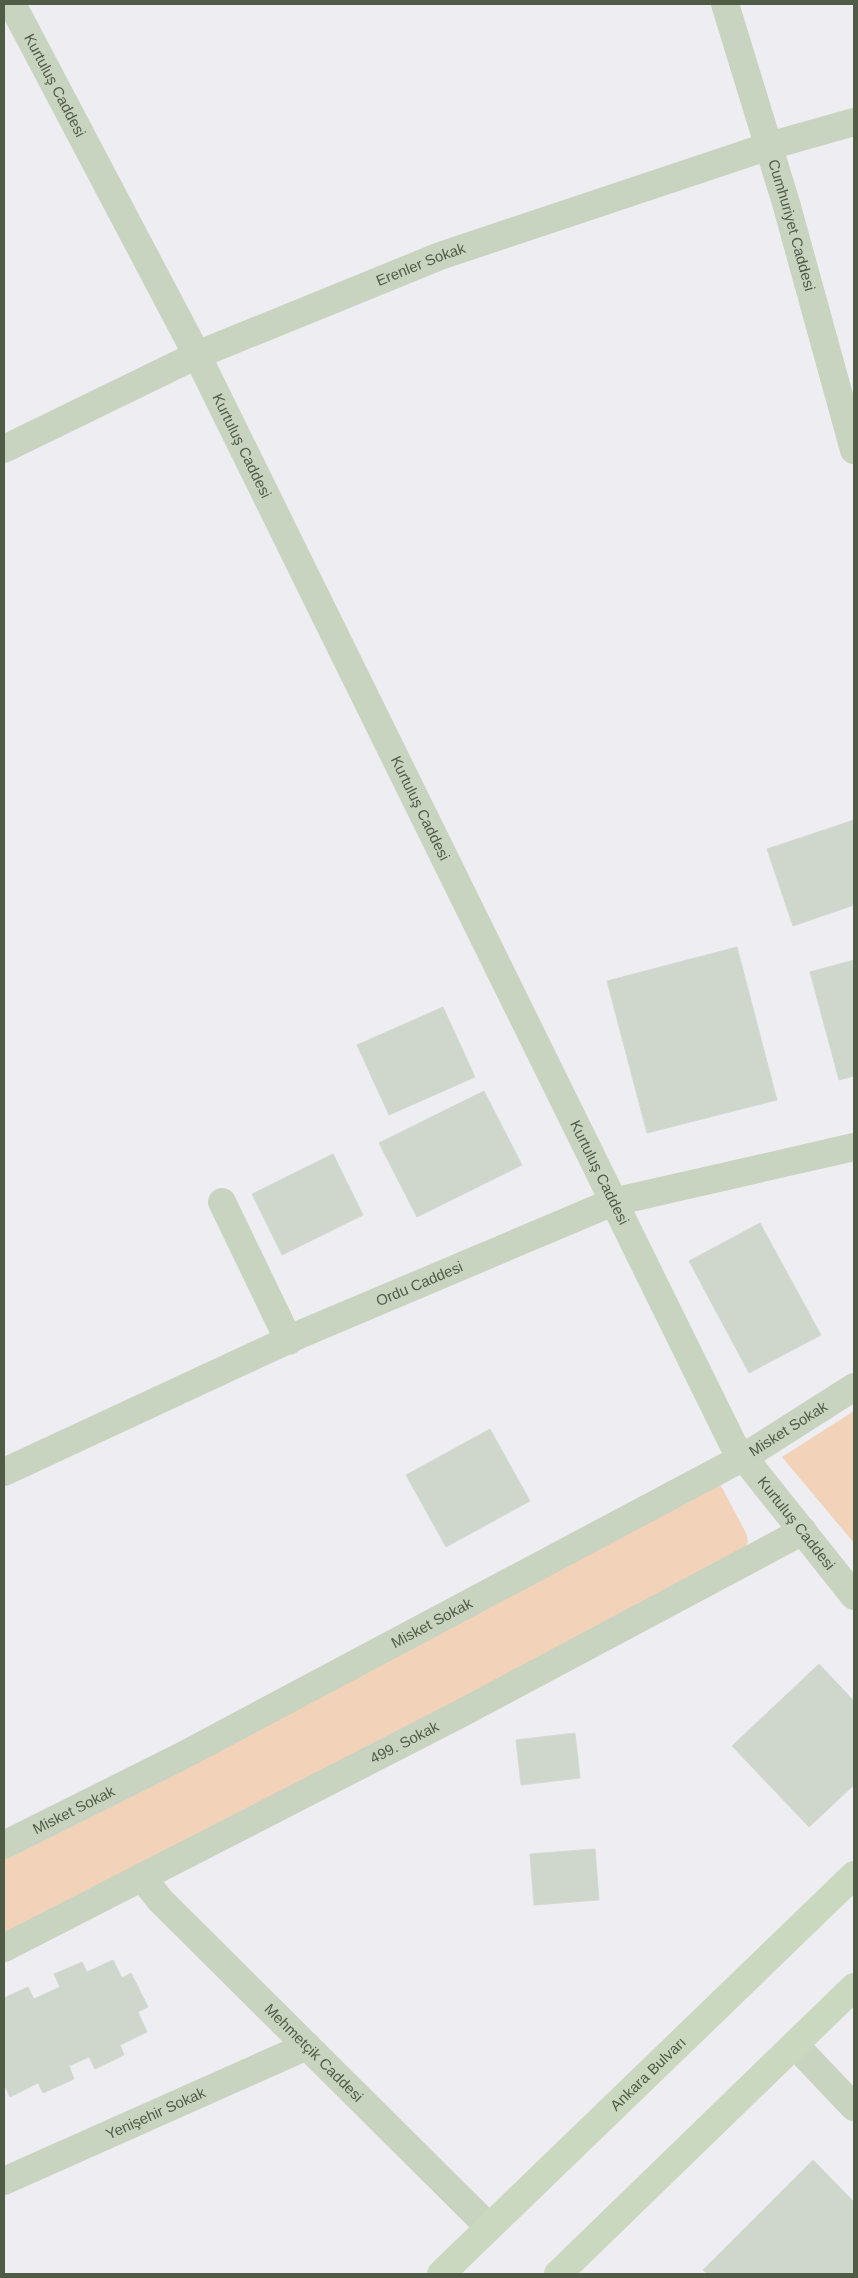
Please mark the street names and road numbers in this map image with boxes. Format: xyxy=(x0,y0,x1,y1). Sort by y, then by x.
street label: Kurtuluş Caddesi xyxy=(21,31,90,140)
street label: Cumhuriyet Caddesi xyxy=(765,157,819,293)
street label: Erenler Sokak xyxy=(373,239,468,289)
street label: Kurtuluş Caddesi xyxy=(209,391,275,501)
street label: Kurtuluş Caddesi xyxy=(388,753,453,863)
street label: Kurtuluş Caddesi xyxy=(567,1117,633,1227)
street label: Ordu Caddesi xyxy=(373,1258,465,1309)
street label: Misket Sokak xyxy=(746,1397,831,1460)
street label: Kurtuluş Caddesi xyxy=(754,1473,839,1573)
street label: Misket Sokak xyxy=(388,1594,475,1651)
street label: 499. Sokak xyxy=(367,1717,442,1767)
street label: Misket Sokak xyxy=(30,1782,118,1837)
street label: Mehmetçik Caddesi xyxy=(261,2000,367,2105)
street label: Ankara Bulvarı xyxy=(606,2033,689,2114)
street label: Yenişehir Sokak xyxy=(103,2083,208,2143)

